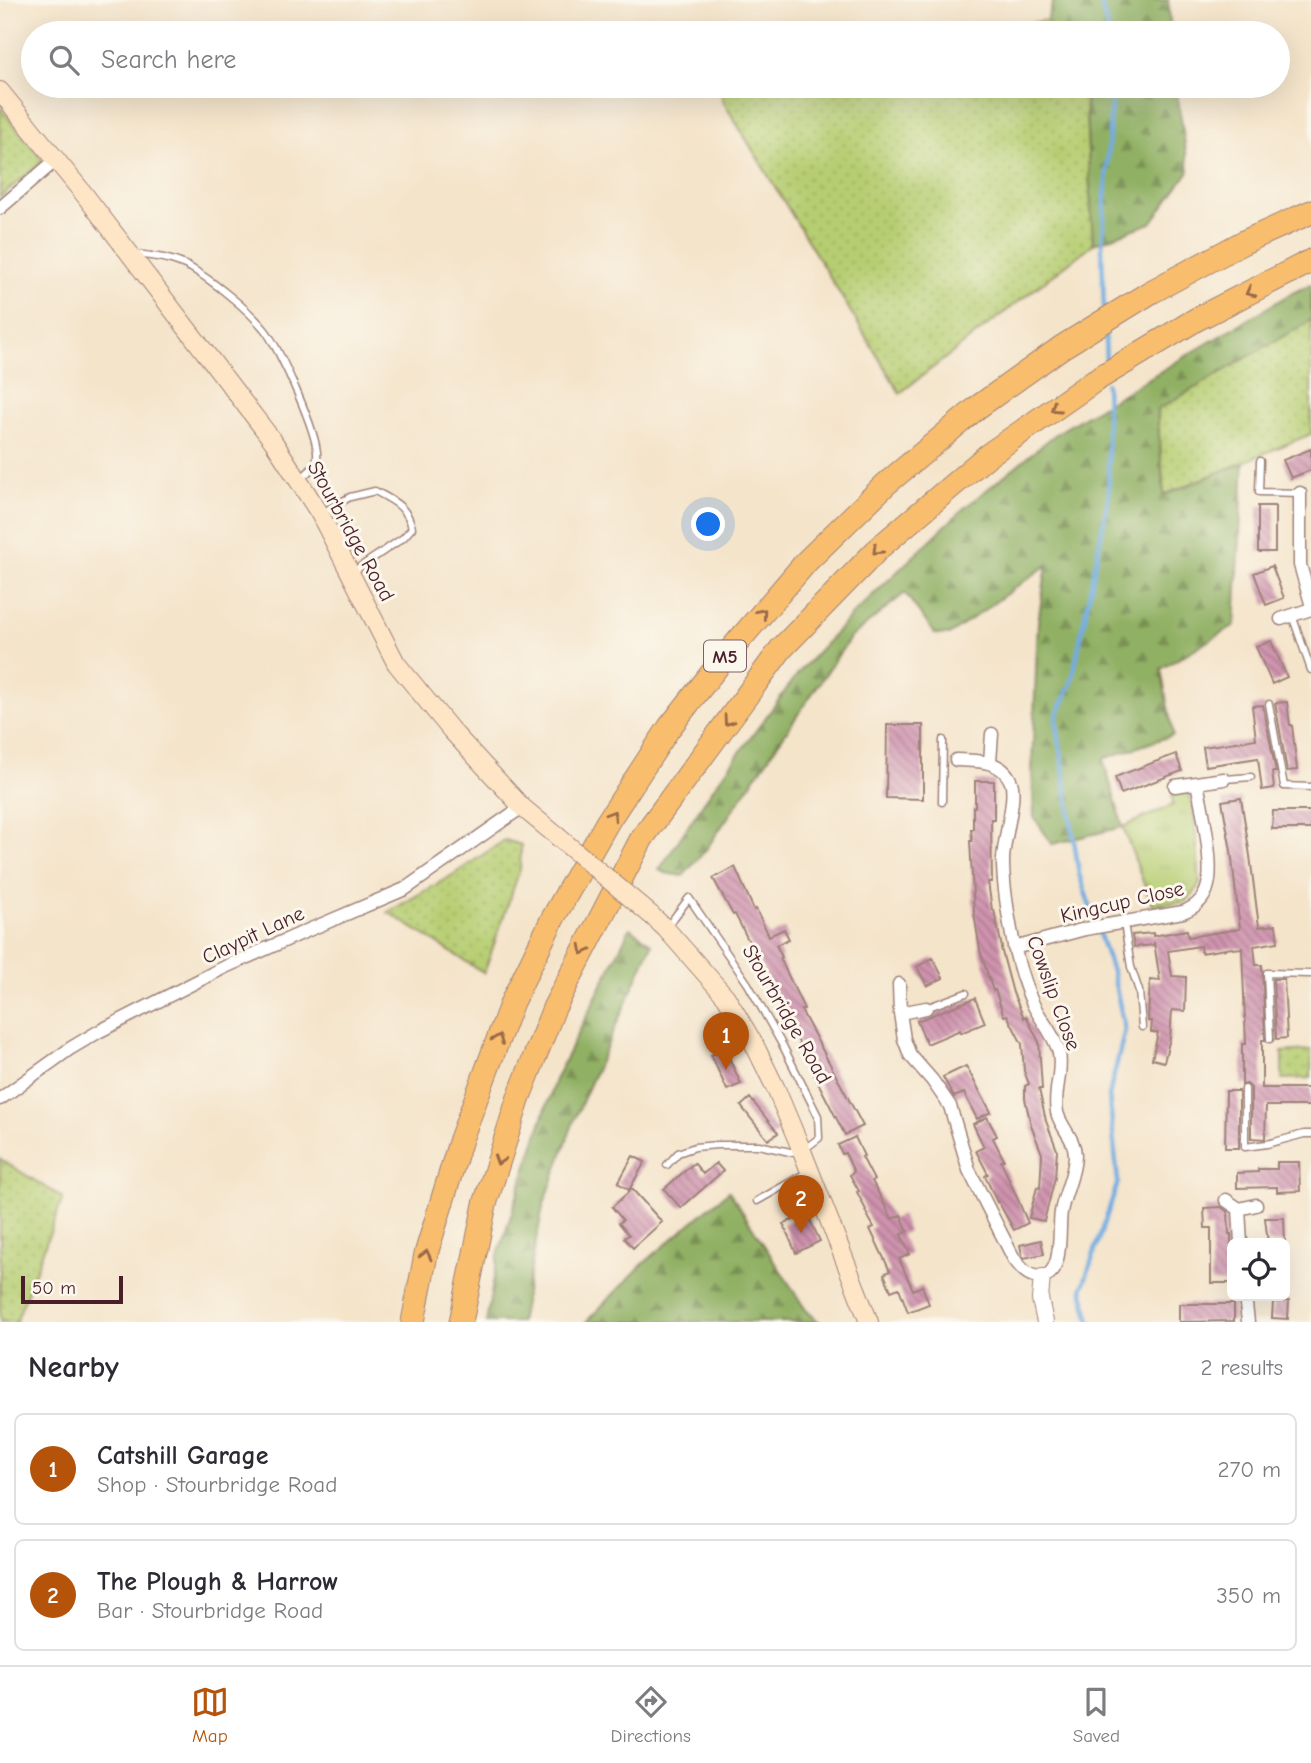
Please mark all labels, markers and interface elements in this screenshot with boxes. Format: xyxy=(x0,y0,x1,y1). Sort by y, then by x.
search box xyxy=(21,21,1290,98)
icon: search xyxy=(45,41,83,79)
text: Search here xyxy=(101,45,236,75)
one-way arrow xyxy=(1245,284,1257,297)
one-way arrow xyxy=(1050,400,1063,412)
street label: Stourbridge Road xyxy=(303,457,399,605)
your location xyxy=(691,507,725,541)
one-way arrow xyxy=(873,542,886,555)
one-way arrow xyxy=(754,609,766,622)
road number: M5 xyxy=(704,640,746,671)
one-way arrow xyxy=(724,713,737,726)
one-way arrow xyxy=(604,810,617,823)
street label: Kingcup Close xyxy=(1058,876,1186,928)
street label: Claypit Lane xyxy=(198,901,308,969)
street label: Cowslip Close xyxy=(1022,932,1086,1054)
street label: Stourbridge Road xyxy=(737,940,837,1088)
one-way arrow xyxy=(578,943,592,955)
pin: 1 xyxy=(703,1012,749,1070)
one-way arrow xyxy=(490,1034,504,1046)
one-way arrow xyxy=(493,1154,507,1166)
pin: 2 xyxy=(778,1175,824,1233)
map controls xyxy=(1227,1238,1290,1301)
button: locate xyxy=(1227,1238,1290,1301)
one-way arrow xyxy=(418,1249,433,1261)
scale bar xyxy=(21,1273,122,1305)
text: 50 m xyxy=(32,1277,76,1299)
text: Nearby xyxy=(28,1350,119,1385)
text: 2 results xyxy=(1201,1354,1283,1381)
text: Catshill Garage xyxy=(97,1441,268,1471)
text: 1 xyxy=(48,1456,58,1483)
text: 270 m xyxy=(1217,1456,1281,1483)
text: Shop · Stourbridge Road xyxy=(97,1471,337,1498)
text: The Plough & Harrow xyxy=(97,1567,338,1597)
text: 2 xyxy=(47,1582,59,1609)
text: 350 m xyxy=(1216,1582,1281,1609)
text: Bar · Stourbridge Road xyxy=(97,1597,323,1624)
tab: Map xyxy=(191,1683,229,1747)
tab: Directions xyxy=(611,1683,691,1747)
tab: Saved xyxy=(1073,1683,1120,1747)

